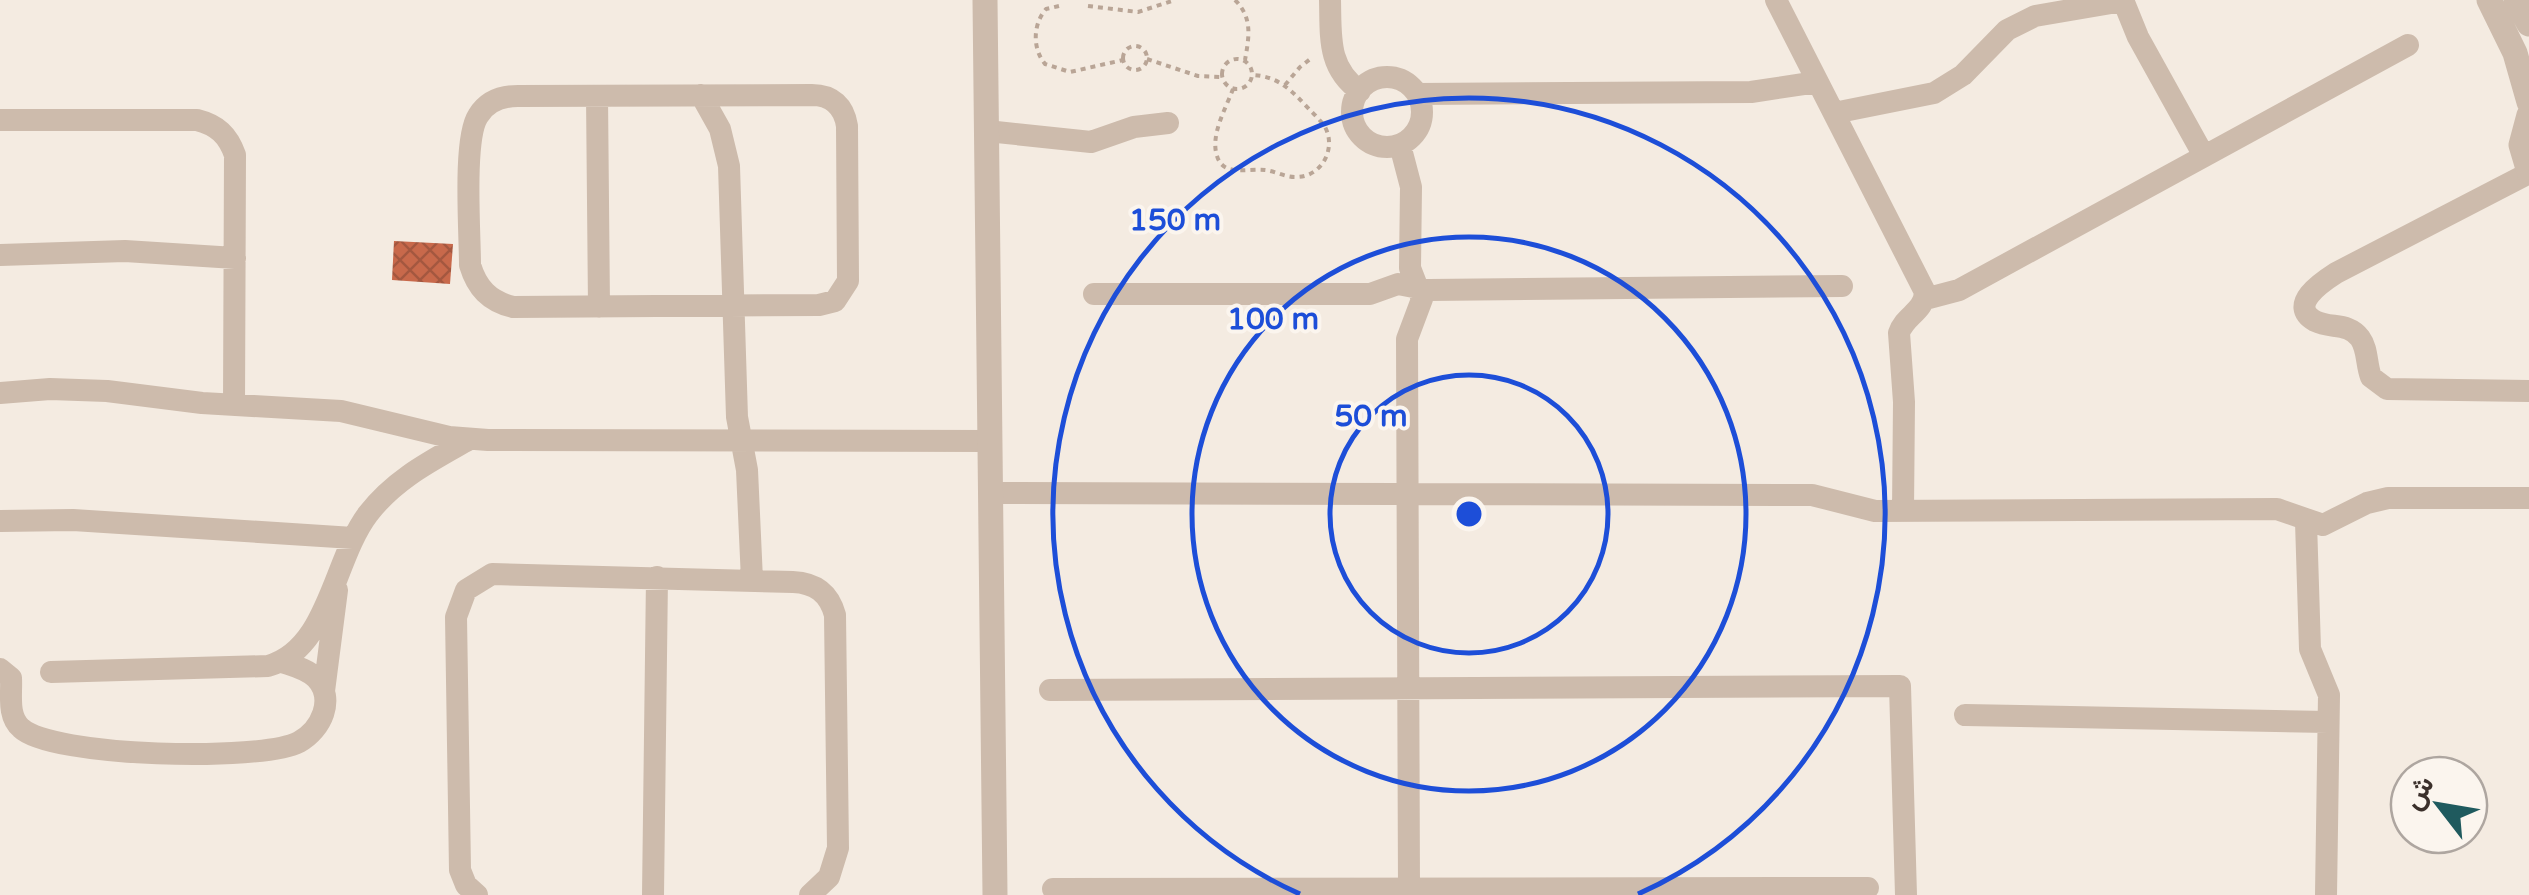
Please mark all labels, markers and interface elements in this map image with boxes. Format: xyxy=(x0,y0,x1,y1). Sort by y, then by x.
text: 150 m xyxy=(1129,202,1221,239)
text: 100 m xyxy=(1227,301,1319,338)
text: 50 m xyxy=(1334,398,1408,435)
centre of rings xyxy=(1451,496,1487,532)
north arrow xyxy=(2389,755,2489,855)
text: ش xyxy=(2395,769,2442,816)

